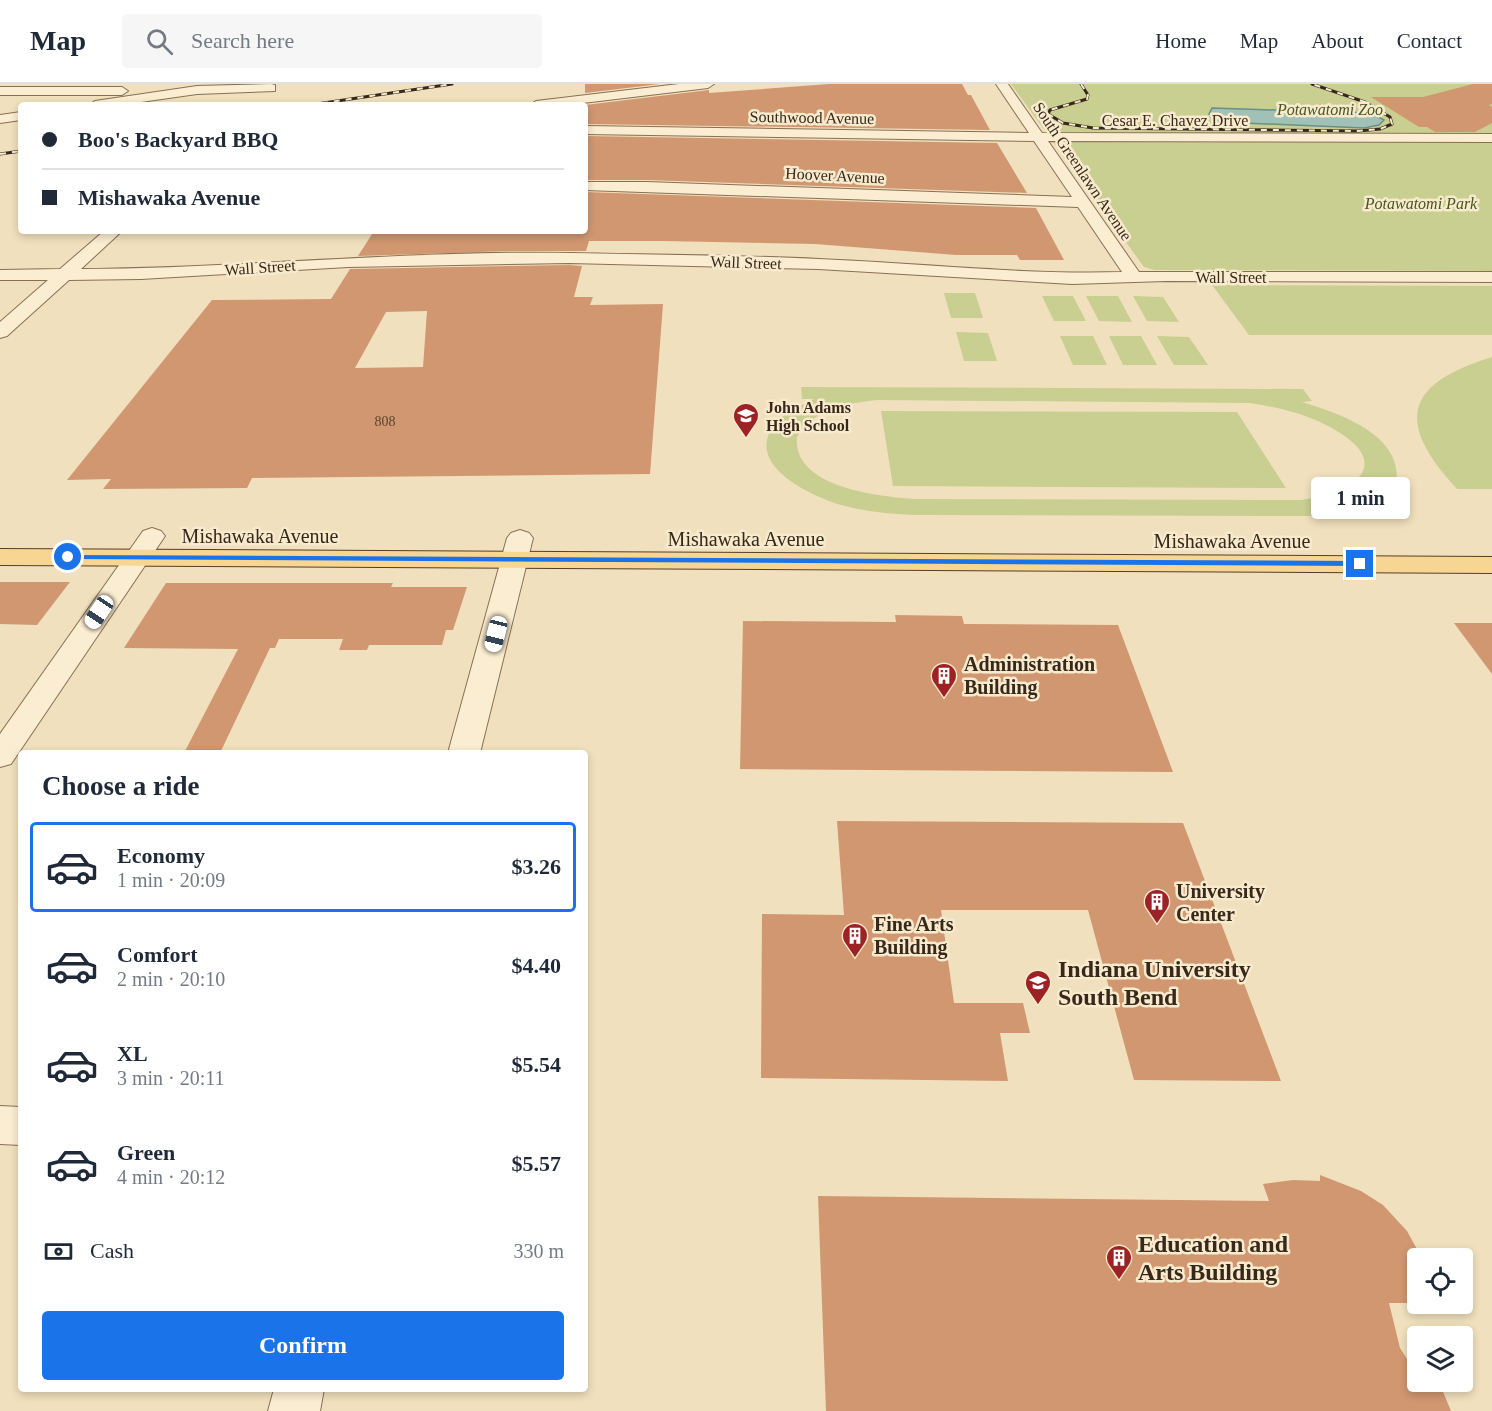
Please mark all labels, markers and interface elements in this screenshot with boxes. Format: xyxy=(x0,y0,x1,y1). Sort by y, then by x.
search box xyxy=(122,14,542,68)
text: Map xyxy=(30,25,86,56)
icon: search xyxy=(143,25,176,58)
text: Search here xyxy=(191,28,294,53)
text: Home xyxy=(1155,29,1207,53)
text: Map xyxy=(1240,29,1278,53)
text: About xyxy=(1311,29,1364,53)
text: Contact xyxy=(1397,29,1462,53)
street label: South Greenlawn Avenue xyxy=(1030,99,1135,244)
park label: Potawatomi Zoo xyxy=(1276,101,1383,118)
street label: Southwood Avenue xyxy=(750,108,874,127)
street label: Cesar E. Chavez Drive xyxy=(1102,112,1248,129)
text: Boo's Backyard BBQ xyxy=(78,127,278,152)
street label: Hoover Avenue xyxy=(785,164,885,187)
text: Mishawaka Avenue xyxy=(78,185,260,210)
park label: Potawatomi Park xyxy=(1364,195,1478,212)
street label: Wall Street xyxy=(710,253,782,272)
street label: Wall Street xyxy=(224,257,297,278)
street label: Wall Street xyxy=(1195,269,1267,286)
place label: John Adams High School xyxy=(766,399,851,435)
school or university icon: John Adams High School xyxy=(731,401,761,439)
house number: 808 xyxy=(375,414,396,429)
callout: 1 min xyxy=(1310,477,1410,519)
text: 1 min xyxy=(1336,487,1385,509)
street label: Mishawaka Avenue xyxy=(182,525,339,547)
street label: Mishawaka Avenue xyxy=(668,528,825,550)
street label: Mishawaka Avenue xyxy=(1154,530,1311,552)
route start xyxy=(54,543,81,570)
route end xyxy=(1346,550,1373,577)
car xyxy=(81,592,117,632)
car xyxy=(483,614,509,654)
place label: Administration Building xyxy=(964,653,1095,699)
building icon: Administration Building xyxy=(929,661,959,699)
text: Choose a ride xyxy=(42,771,200,801)
icon: car xyxy=(45,840,99,894)
text: Economy xyxy=(117,843,205,868)
text: $3.26 xyxy=(512,854,561,879)
text: 1 min · 20:09 xyxy=(117,869,225,891)
place label: University Center xyxy=(1176,880,1265,925)
building icon: University Center xyxy=(1142,887,1172,925)
place label: Fine Arts Building xyxy=(874,913,954,959)
building icon: Fine Arts Building xyxy=(840,921,870,959)
icon: car xyxy=(45,939,99,993)
text: Comfort xyxy=(117,942,198,967)
text: $4.40 xyxy=(512,953,561,978)
place label: Indiana University South Bend xyxy=(1058,956,1251,1010)
text: 2 min · 20:10 xyxy=(117,968,225,990)
school or university icon: Indiana University South Bend xyxy=(1023,968,1053,1006)
icon: car xyxy=(45,1038,99,1092)
text: XL xyxy=(117,1041,148,1066)
text: $5.54 xyxy=(512,1052,561,1077)
text: 3 min · 20:11 xyxy=(117,1067,225,1089)
icon: car xyxy=(45,1137,99,1191)
text: Green xyxy=(117,1140,175,1165)
text: $5.57 xyxy=(512,1151,561,1176)
text: 4 min · 20:12 xyxy=(117,1166,225,1188)
place label: Education and Arts Building xyxy=(1138,1231,1289,1285)
icon: cash xyxy=(42,1235,75,1268)
text: Cash xyxy=(90,1238,134,1263)
text: 330 m xyxy=(513,1240,564,1262)
building icon: Education and Arts Building xyxy=(1104,1243,1134,1281)
map controls xyxy=(1407,1248,1473,1392)
button: locate xyxy=(1407,1248,1473,1314)
button: Confirm xyxy=(42,1311,564,1380)
button: layers xyxy=(1407,1326,1473,1392)

